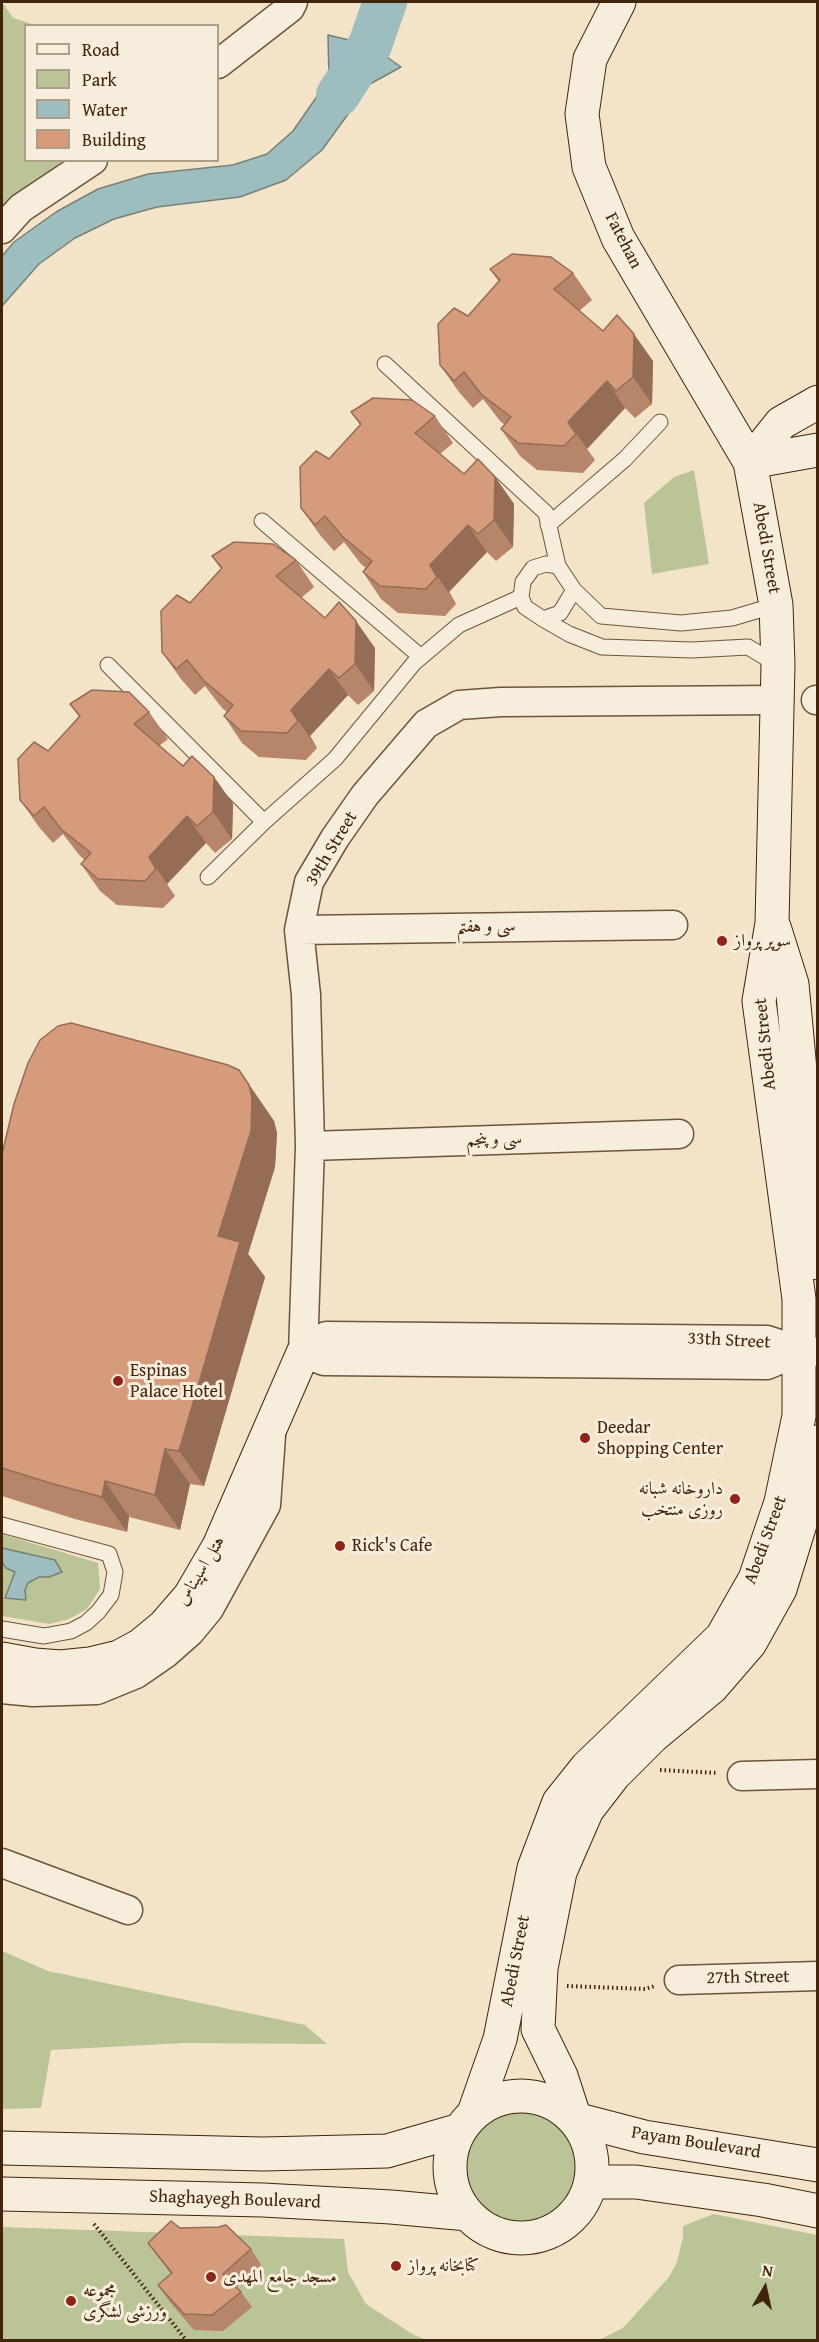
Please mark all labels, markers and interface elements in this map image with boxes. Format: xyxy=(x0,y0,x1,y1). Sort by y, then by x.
legend xyxy=(24,24,219,162)
text: Road xyxy=(82,36,120,63)
text: Park xyxy=(82,66,117,93)
text: Water xyxy=(82,96,127,123)
text: Building xyxy=(82,126,146,153)
street label: Fatehan xyxy=(600,209,646,273)
street label: Abedi Street xyxy=(747,500,785,596)
street label: 39th Street xyxy=(301,808,363,890)
street label: سی و هفتم xyxy=(456,916,516,938)
place label: سوپر پرواز xyxy=(734,930,791,952)
marker: سوپر پرواز xyxy=(715,934,729,948)
street label: Abedi Street xyxy=(750,997,782,1091)
street label: سی و پنجم xyxy=(466,1128,522,1152)
street label: 33th Street xyxy=(687,1328,771,1354)
place label: Espinas Palace Hotel xyxy=(130,1360,223,1402)
marker: Espinas Palace Hotel xyxy=(111,1374,125,1388)
place label: Deedar Shopping Center xyxy=(597,1417,723,1460)
marker: Deedar Shopping Center xyxy=(578,1431,592,1445)
place label: داروخانه شبانه روزی منتخب xyxy=(638,1478,723,1520)
marker: داروخانه شبانه روزی منتخب xyxy=(728,1492,742,1506)
street label: Abedi Street xyxy=(740,1493,792,1587)
street label: هتل اسپیناس xyxy=(172,1532,230,1610)
place label: Rick's Cafe xyxy=(352,1535,433,1557)
marker: Rick's Cafe xyxy=(333,1539,347,1553)
street label: Abedi Street xyxy=(497,1913,535,2009)
street label: 27th Street xyxy=(706,1966,790,1990)
street label: Payam Boulevard xyxy=(630,2122,762,2164)
street label: Shaghayegh Boulevard xyxy=(149,2186,321,2214)
place label: کتابخانه پرواز xyxy=(408,2255,479,2277)
north arrow xyxy=(735,2258,795,2318)
text: N xyxy=(761,2258,775,2283)
marker: کتابخانه پرواز xyxy=(389,2259,403,2273)
place label: مسجد جامع المهدی xyxy=(223,2266,337,2288)
marker: مسجد جامع المهدی xyxy=(204,2270,218,2284)
place label: مجموعه ورزشی لشگری xyxy=(83,2280,167,2322)
marker: مجموعه ورزشی لشگری xyxy=(64,2294,78,2308)

